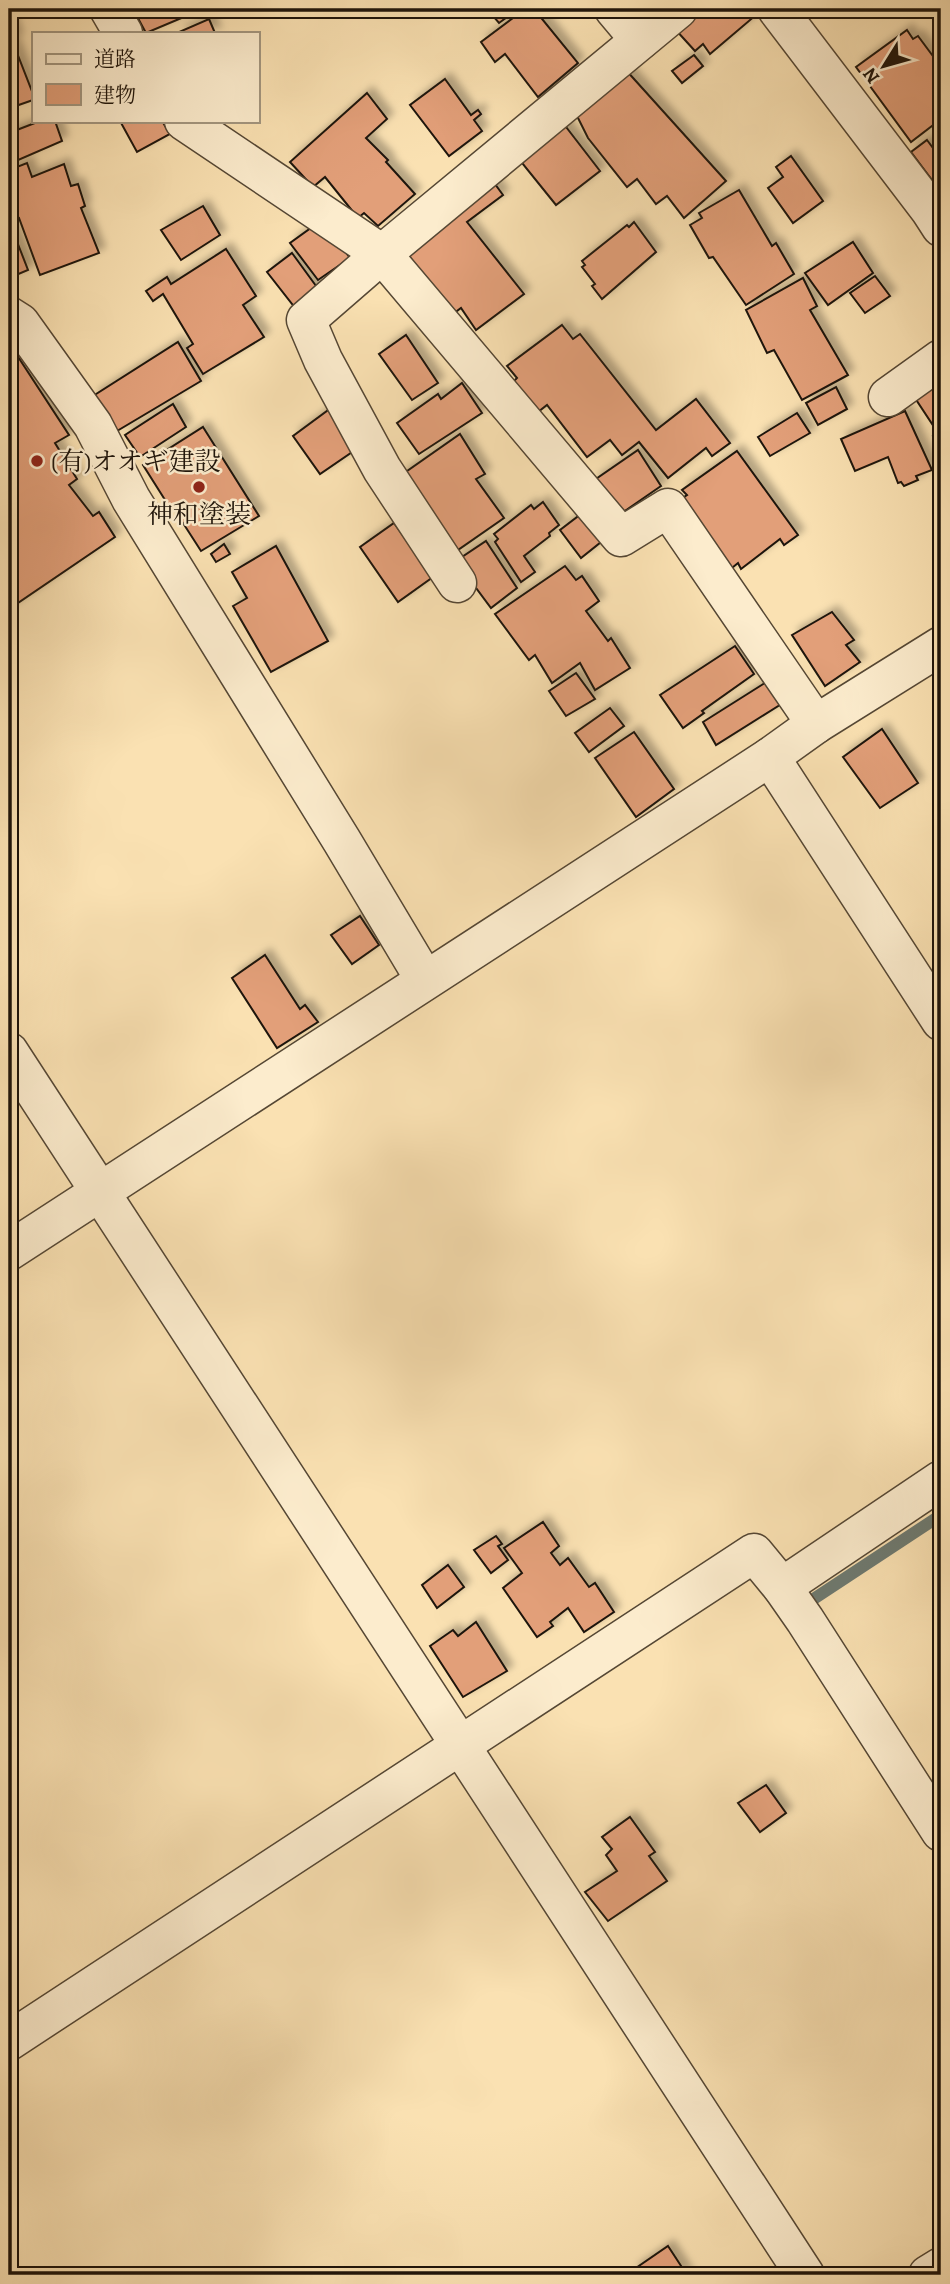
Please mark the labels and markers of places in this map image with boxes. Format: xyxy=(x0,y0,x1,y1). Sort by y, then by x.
place label: (有)オオギ建設 xyxy=(51,444,221,479)
marker: (有)オオギ建設 xyxy=(29,453,45,469)
marker: 神和塗装 xyxy=(191,479,207,495)
place label: 神和塗装 xyxy=(147,497,251,532)

